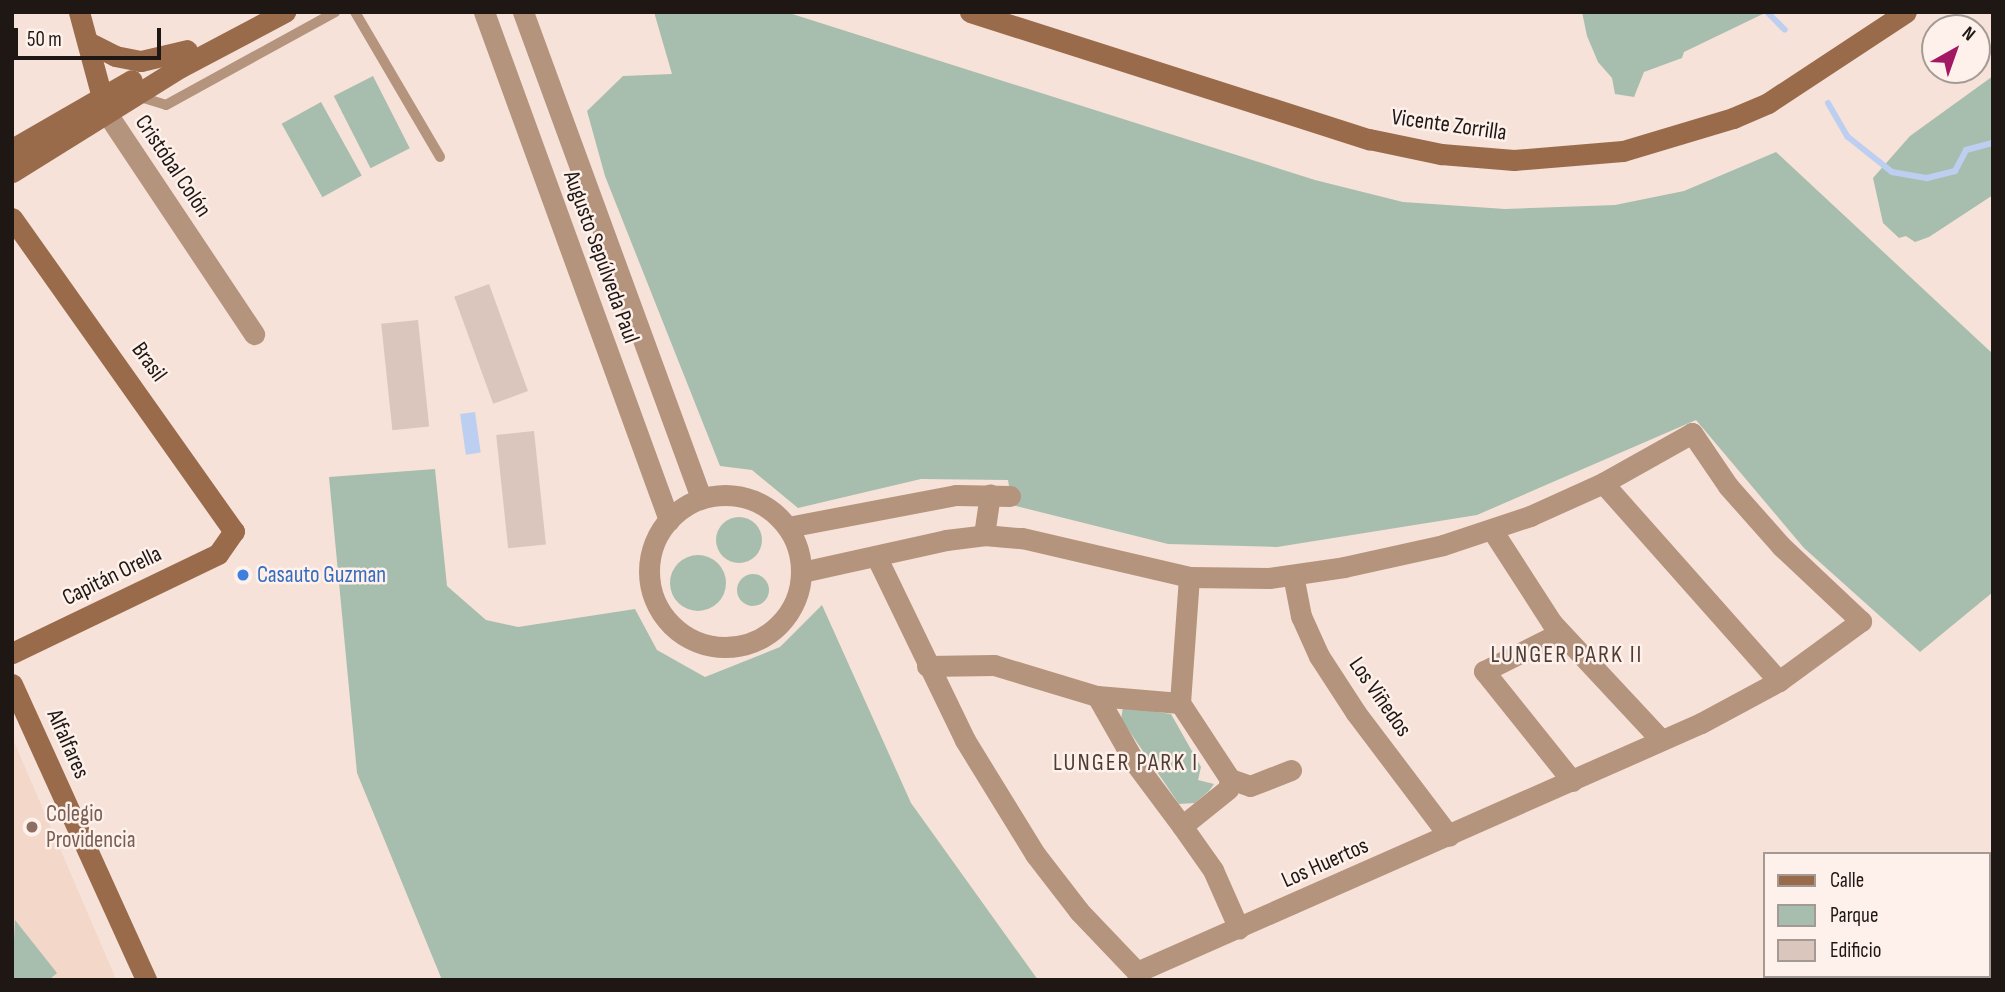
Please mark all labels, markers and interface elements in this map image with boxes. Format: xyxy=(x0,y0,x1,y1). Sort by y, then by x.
scale bar xyxy=(18,14,164,58)
north arrow xyxy=(1921,14,1991,84)
text: N xyxy=(1957,22,1980,46)
text: 50 m xyxy=(27,27,62,52)
street label: Vicente Zorrilla xyxy=(1390,103,1508,147)
street label: Cristóbal Colón xyxy=(129,110,217,222)
street label: Augusto Sepúlveda Paul xyxy=(557,167,645,347)
street label: Brasil xyxy=(125,337,173,387)
street label: Capitán Orella xyxy=(58,540,166,612)
place label: Casauto Guzman xyxy=(257,561,386,589)
marker: Casauto Guzman xyxy=(235,567,251,583)
district label: LUNGER PARK II xyxy=(1492,641,1642,669)
street label: Los Viñedos xyxy=(1343,652,1417,742)
street label: Alfalfares xyxy=(41,705,95,783)
district label: LUNGER PARK I xyxy=(1055,749,1197,777)
place label: Colegio Providencia xyxy=(46,800,135,854)
marker: Colegio Providencia xyxy=(24,819,40,835)
street label: Los Huertos xyxy=(1277,832,1373,894)
legend xyxy=(1764,852,1991,978)
text: Calle xyxy=(1830,868,1864,893)
text: Parque xyxy=(1830,903,1878,928)
text: Edificio xyxy=(1830,938,1881,963)

